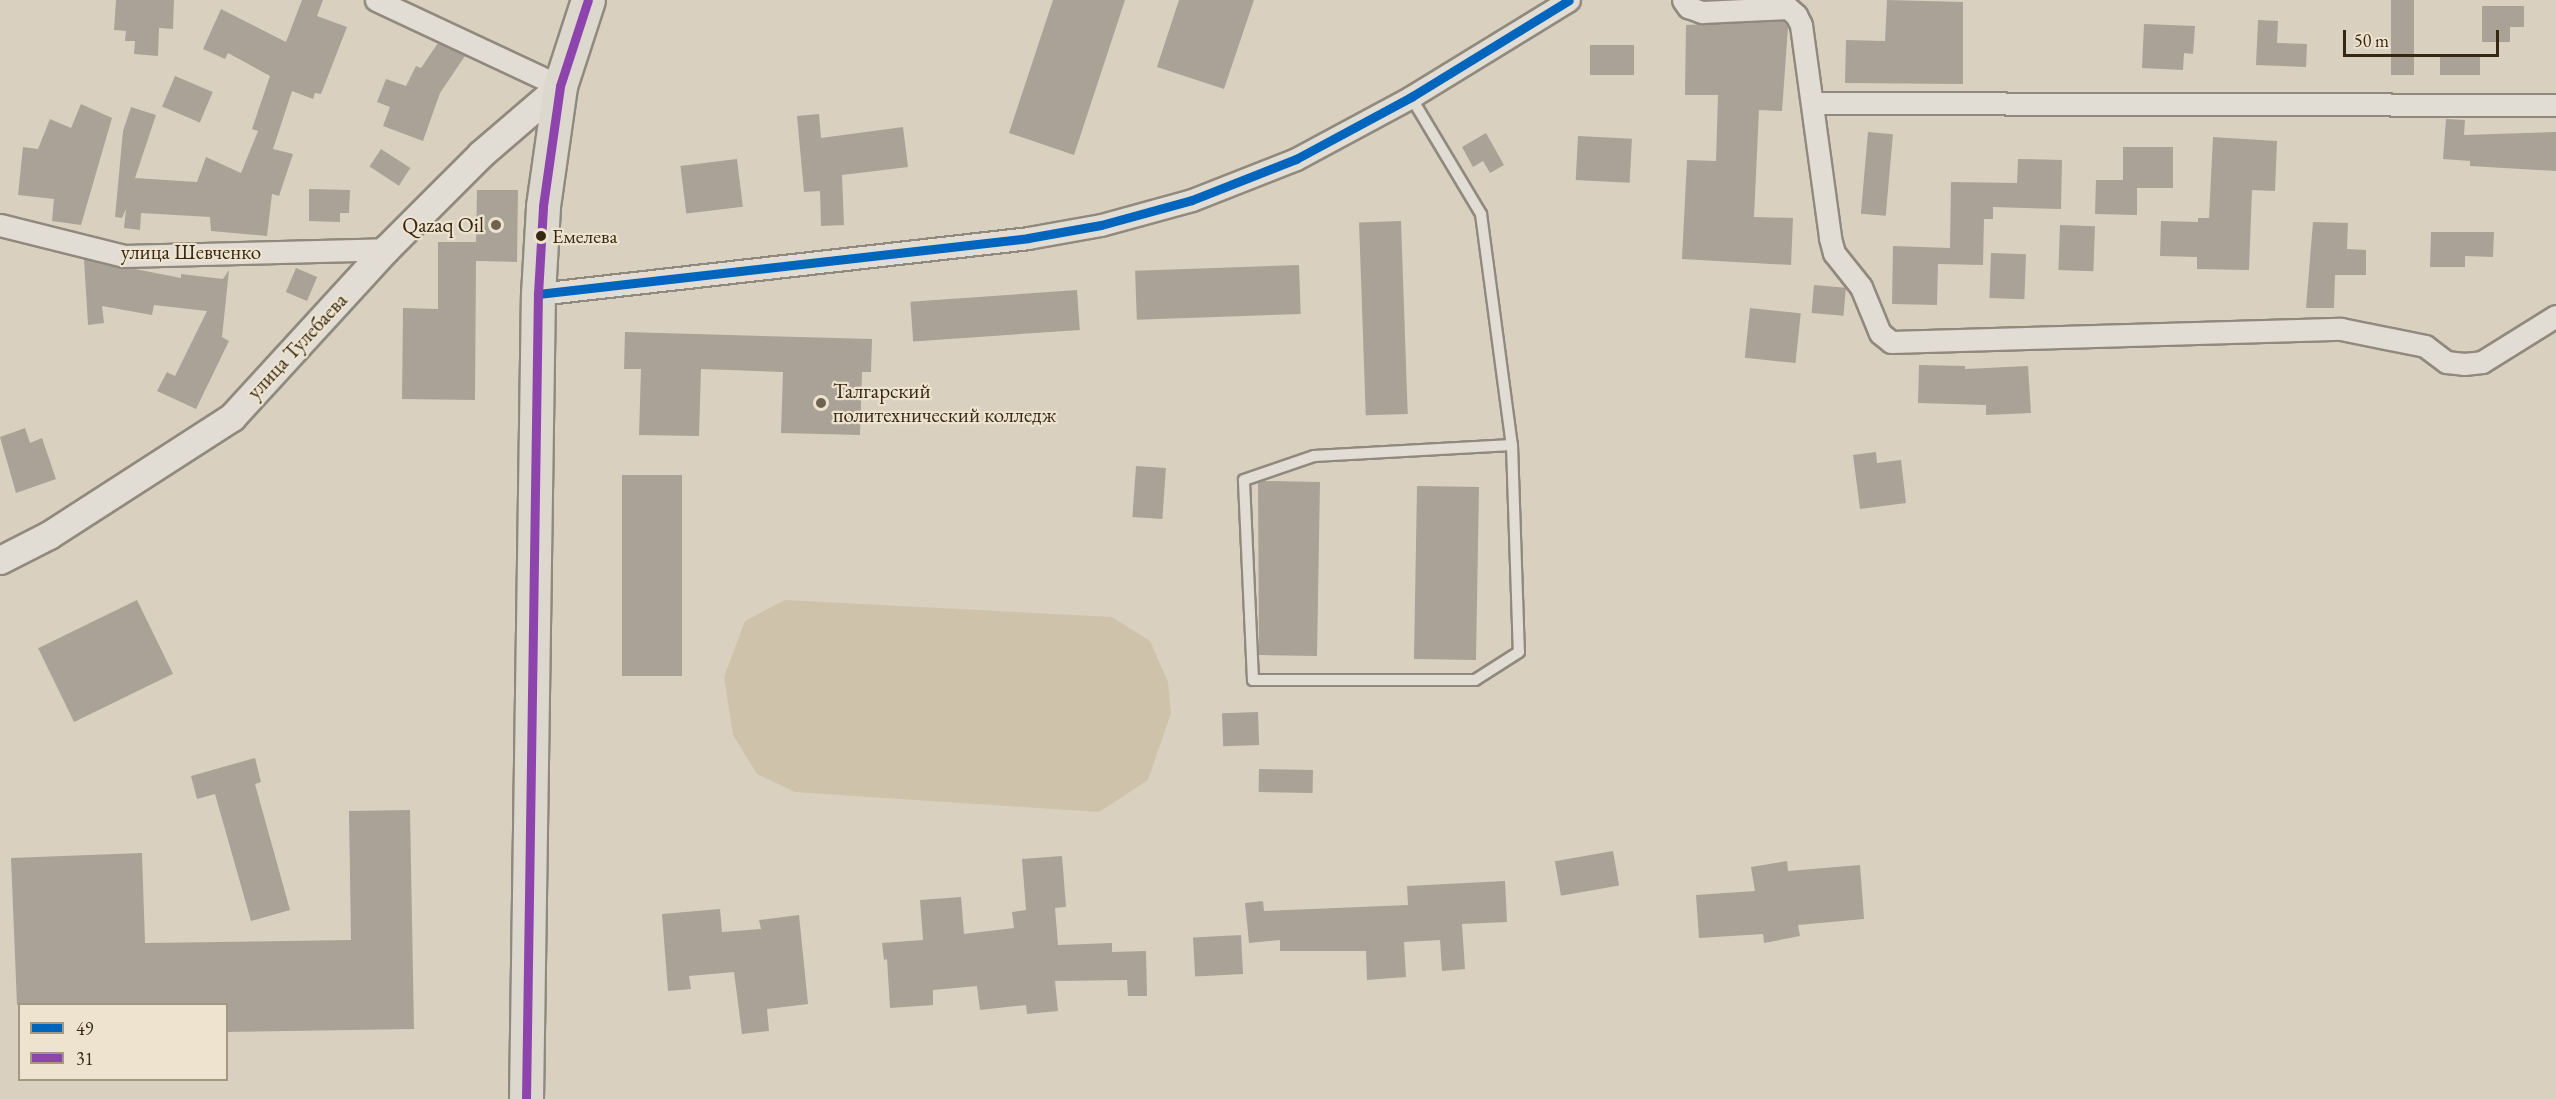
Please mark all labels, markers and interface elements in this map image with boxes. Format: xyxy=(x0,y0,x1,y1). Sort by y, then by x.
scale bar xyxy=(2346,18,2502,56)
text: 50 m xyxy=(2354,29,2389,52)
place label: Qazaq Oil xyxy=(402,212,484,238)
marker: Qazaq Oil xyxy=(489,218,503,232)
place label: Емелева xyxy=(552,224,617,248)
marker: Емелева xyxy=(535,230,547,242)
street label: улица Шевченко xyxy=(121,239,261,265)
street label: улица Тулебаева xyxy=(242,288,352,404)
place label: Талгарский политехнический колледж xyxy=(833,378,1056,428)
marker: Талгарский политехнический колледж xyxy=(814,396,828,410)
legend xyxy=(18,1003,228,1081)
text: 49 xyxy=(76,1017,93,1040)
text: 31 xyxy=(76,1047,93,1070)

